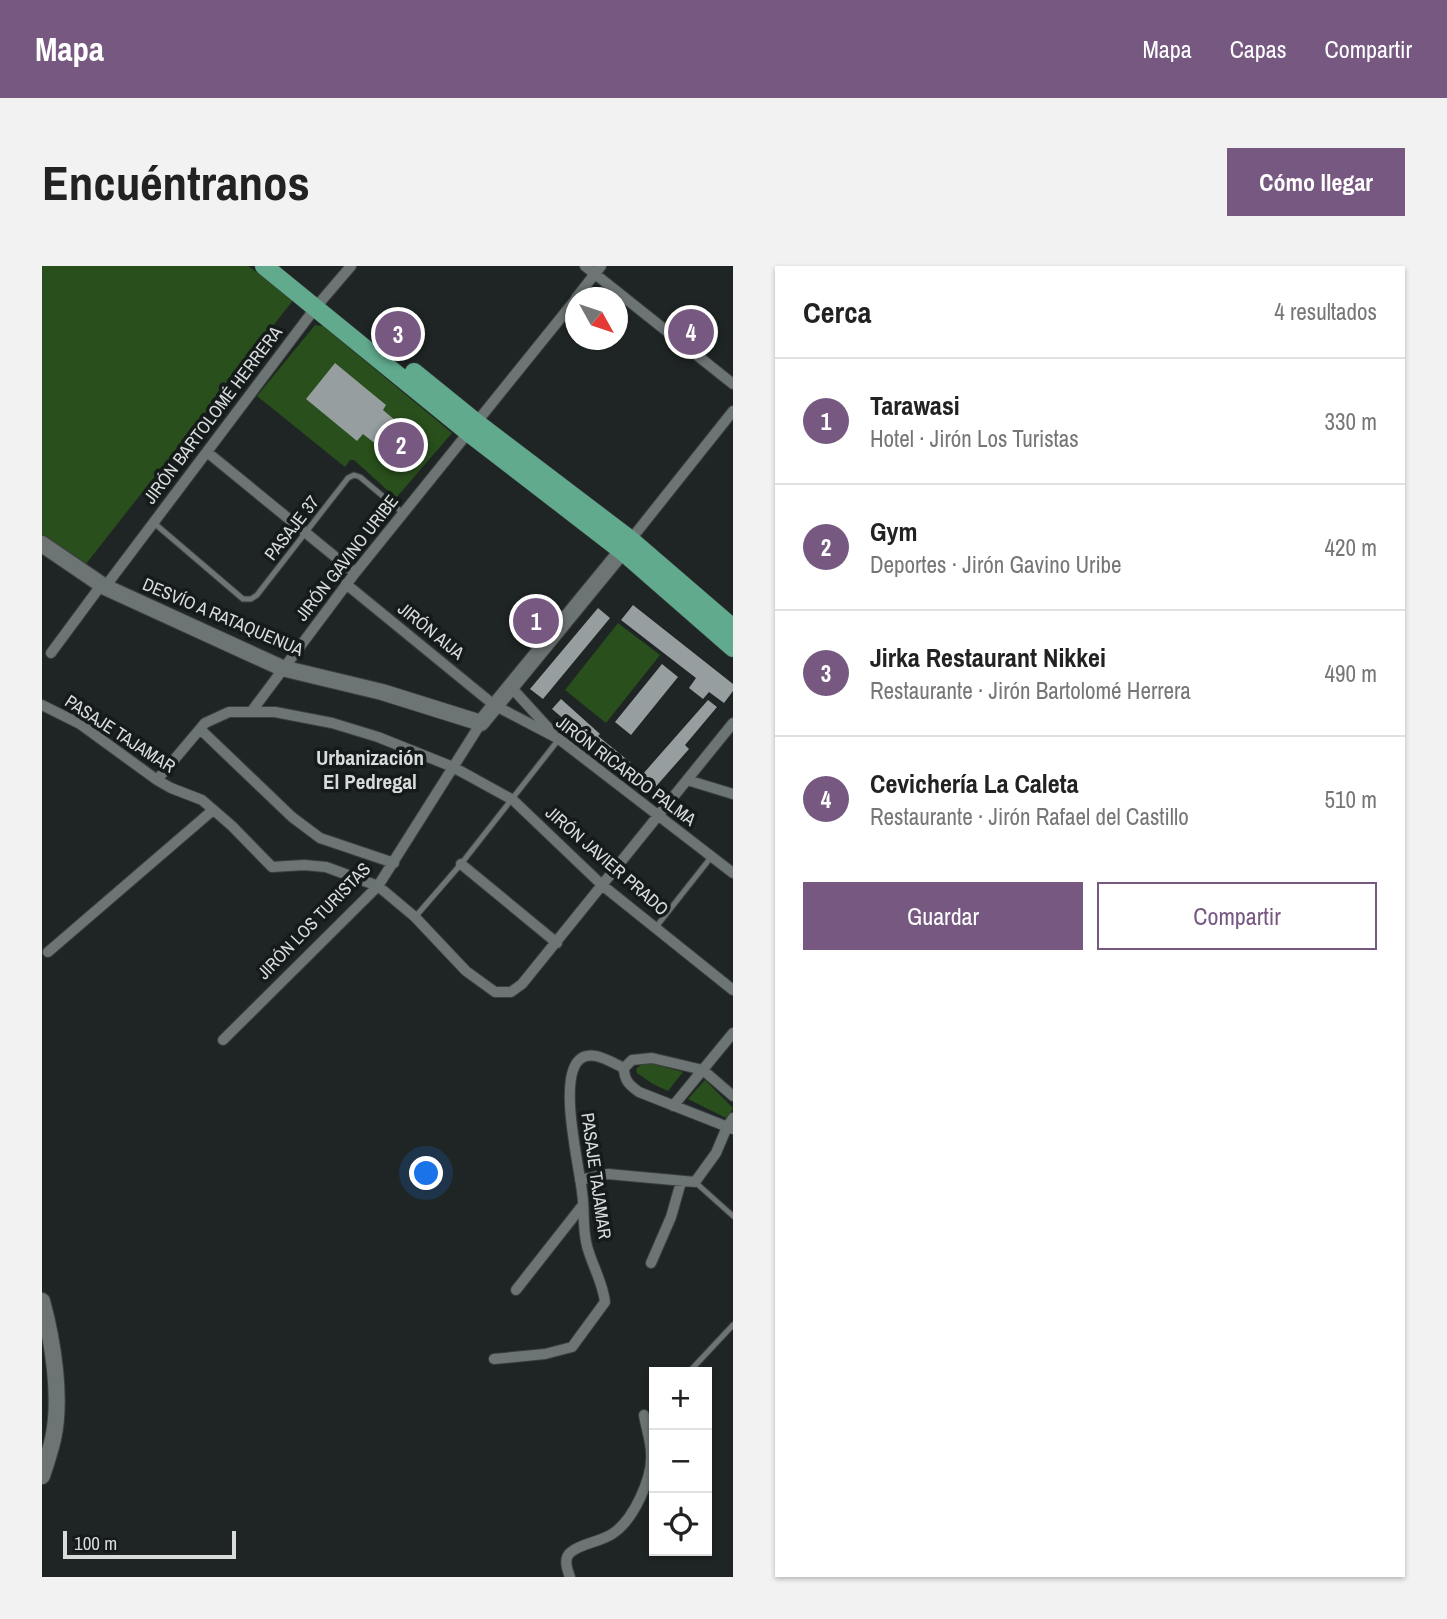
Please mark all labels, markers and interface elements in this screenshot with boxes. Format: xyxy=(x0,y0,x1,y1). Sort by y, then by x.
text: Mapa xyxy=(35,27,104,71)
text: Mapa xyxy=(1142,33,1192,65)
text: Capas xyxy=(1230,33,1287,65)
text: Compartir xyxy=(1325,33,1412,65)
button: Cómo llegar xyxy=(1227,148,1405,216)
text: Encuéntranos xyxy=(42,149,310,215)
north arrow xyxy=(565,287,628,350)
text: Cerca xyxy=(803,292,871,332)
text: 4 resultados xyxy=(1274,296,1377,327)
pin: 4 xyxy=(668,306,714,358)
pin: 3 xyxy=(375,308,421,360)
street label: JIRÓN BARTOLOMÉ HERRERA xyxy=(137,320,288,509)
text: Tarawasi xyxy=(870,388,960,423)
text: 1 xyxy=(821,406,831,437)
text: 330 m xyxy=(1325,406,1377,437)
pin: 2 xyxy=(378,419,424,471)
text: Hotel · Jirón Los Turistas xyxy=(870,423,1079,454)
street label: JIRÓN GAVINO URIBE xyxy=(289,489,404,626)
street label: PASAJE 37 xyxy=(258,490,325,565)
text: Gym xyxy=(870,514,917,549)
text: 2 xyxy=(821,532,831,563)
text: 420 m xyxy=(1325,532,1377,563)
text: Deportes · Jirón Gavino Uribe xyxy=(870,549,1122,580)
street label: DESVÍO A RATAQUENUA xyxy=(139,571,308,662)
pin: 1 xyxy=(513,595,559,647)
street label: JIRÓN AIJA xyxy=(393,596,470,665)
text: Jirka Restaurant Nikkei xyxy=(870,640,1106,675)
text: 3 xyxy=(821,658,831,689)
text: 490 m xyxy=(1325,658,1377,689)
text: Restaurante · Jirón Bartolomé Herrera xyxy=(870,675,1191,706)
street label: PASAJE TAJAMAR xyxy=(60,688,181,779)
street label: JIRÓN RICARDO PALMA xyxy=(551,710,702,832)
district label: Urbanización El Pedregal xyxy=(316,743,424,796)
text: Cevichería La Caleta xyxy=(870,766,1079,801)
text: 4 xyxy=(821,784,831,815)
text: 510 m xyxy=(1325,784,1377,815)
street label: JIRÓN JAVIER PRADO xyxy=(540,800,674,921)
text: Restaurante · Jirón Rafael del Castillo xyxy=(870,801,1189,832)
street label: JIRÓN LOS TURISTAS xyxy=(251,857,376,985)
button: Guardar xyxy=(803,882,1083,950)
button: Compartir xyxy=(1097,882,1377,950)
street label: PASAJE TAJAMAR xyxy=(575,1111,618,1241)
your location xyxy=(409,1156,443,1190)
map controls xyxy=(649,1367,712,1556)
button: + xyxy=(649,1367,712,1430)
button: − xyxy=(649,1430,712,1493)
button: locate xyxy=(649,1493,712,1556)
scale bar xyxy=(63,1528,236,1560)
text: 100 m xyxy=(74,1530,117,1556)

